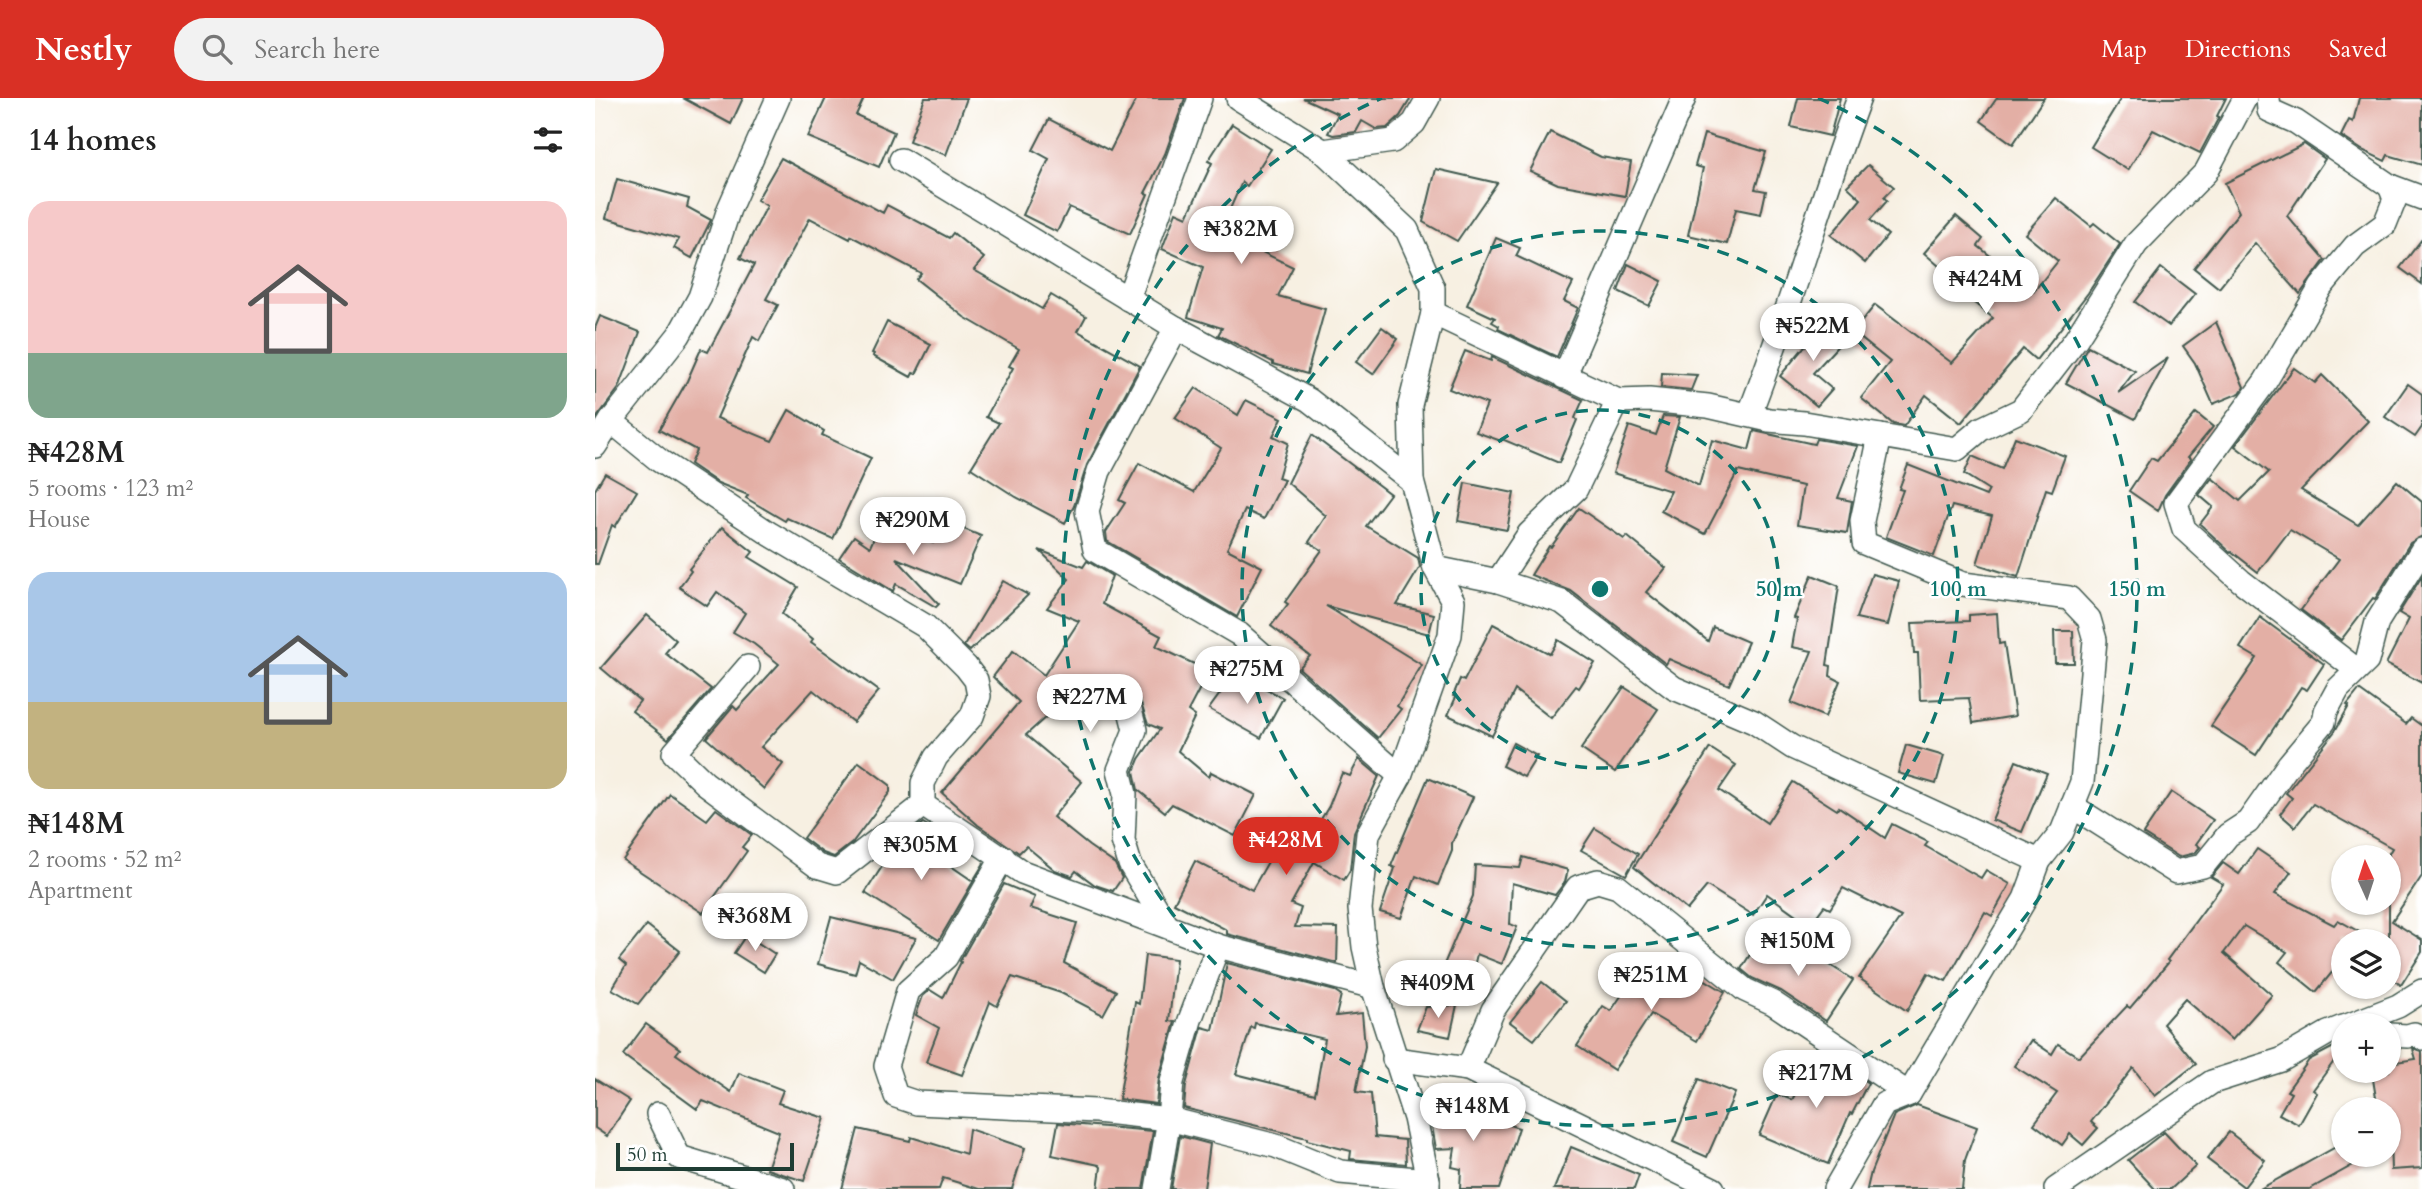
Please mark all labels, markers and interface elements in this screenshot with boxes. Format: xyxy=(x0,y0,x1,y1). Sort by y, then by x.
search box xyxy=(174,18,664,81)
text: Nestly xyxy=(35,27,132,72)
icon: search xyxy=(198,30,236,68)
text: Search here xyxy=(254,32,380,67)
text: Map xyxy=(2101,33,2147,66)
text: Directions xyxy=(2185,33,2291,66)
text: Saved xyxy=(2329,33,2387,66)
text: 14 homes xyxy=(28,120,157,161)
icon: filters xyxy=(529,121,567,159)
pin: ₦382M xyxy=(1192,206,1290,266)
text: ₦382M xyxy=(1204,213,1278,244)
icon: home xyxy=(235,246,361,372)
pin: ₦424M xyxy=(1937,256,2035,316)
text: ₦424M xyxy=(1949,263,2023,294)
pin: ₦522M xyxy=(1764,303,1862,363)
text: ₦522M xyxy=(1776,310,1850,341)
text: ₦428M xyxy=(28,432,125,473)
text: 5 rooms · 123 m² xyxy=(28,473,193,504)
pin: ₦290M xyxy=(864,498,962,557)
text: House xyxy=(28,504,90,535)
text: ₦290M xyxy=(876,504,950,535)
text: 50 m xyxy=(1756,575,1803,604)
text: 100 m xyxy=(1929,575,1987,604)
text: 150 m xyxy=(2108,575,2166,604)
centre of rings xyxy=(1588,577,1612,601)
icon: home xyxy=(235,617,361,743)
pin: ₦275M xyxy=(1198,646,1296,706)
text: ₦275M xyxy=(1210,653,1284,684)
pin: ₦227M xyxy=(1041,674,1139,734)
text: ₦227M xyxy=(1053,681,1127,712)
text: ₦148M xyxy=(28,803,125,844)
pin: ₦428M xyxy=(1237,818,1335,877)
pin: ₦305M xyxy=(872,822,970,882)
text: ₦428M xyxy=(1249,824,1323,855)
text: ₦305M xyxy=(884,829,958,860)
text: 2 rooms · 52 m² xyxy=(28,844,181,875)
north arrow xyxy=(2331,845,2401,915)
map controls xyxy=(2331,845,2401,1167)
text: Apartment xyxy=(28,875,132,906)
pin: ₦368M xyxy=(706,894,804,953)
text: ₦368M xyxy=(718,900,792,931)
pin: ₦150M xyxy=(1749,918,1847,978)
text: ₦150M xyxy=(1761,925,1835,956)
button: layers xyxy=(2331,929,2401,999)
pin: ₦251M xyxy=(1602,953,1700,1012)
text: ₦251M xyxy=(1614,959,1688,990)
pin: ₦409M xyxy=(1389,960,1487,1020)
text: ₦409M xyxy=(1401,967,1475,998)
button: + xyxy=(2331,1013,2401,1083)
pin: ₦217M xyxy=(1767,1051,1865,1110)
text: ₦217M xyxy=(1779,1057,1853,1088)
pin: ₦148M xyxy=(1424,1084,1522,1143)
text: ₦148M xyxy=(1436,1090,1510,1121)
button: − xyxy=(2331,1097,2401,1167)
scale bar xyxy=(616,1140,795,1172)
text: 50 m xyxy=(627,1142,668,1168)

